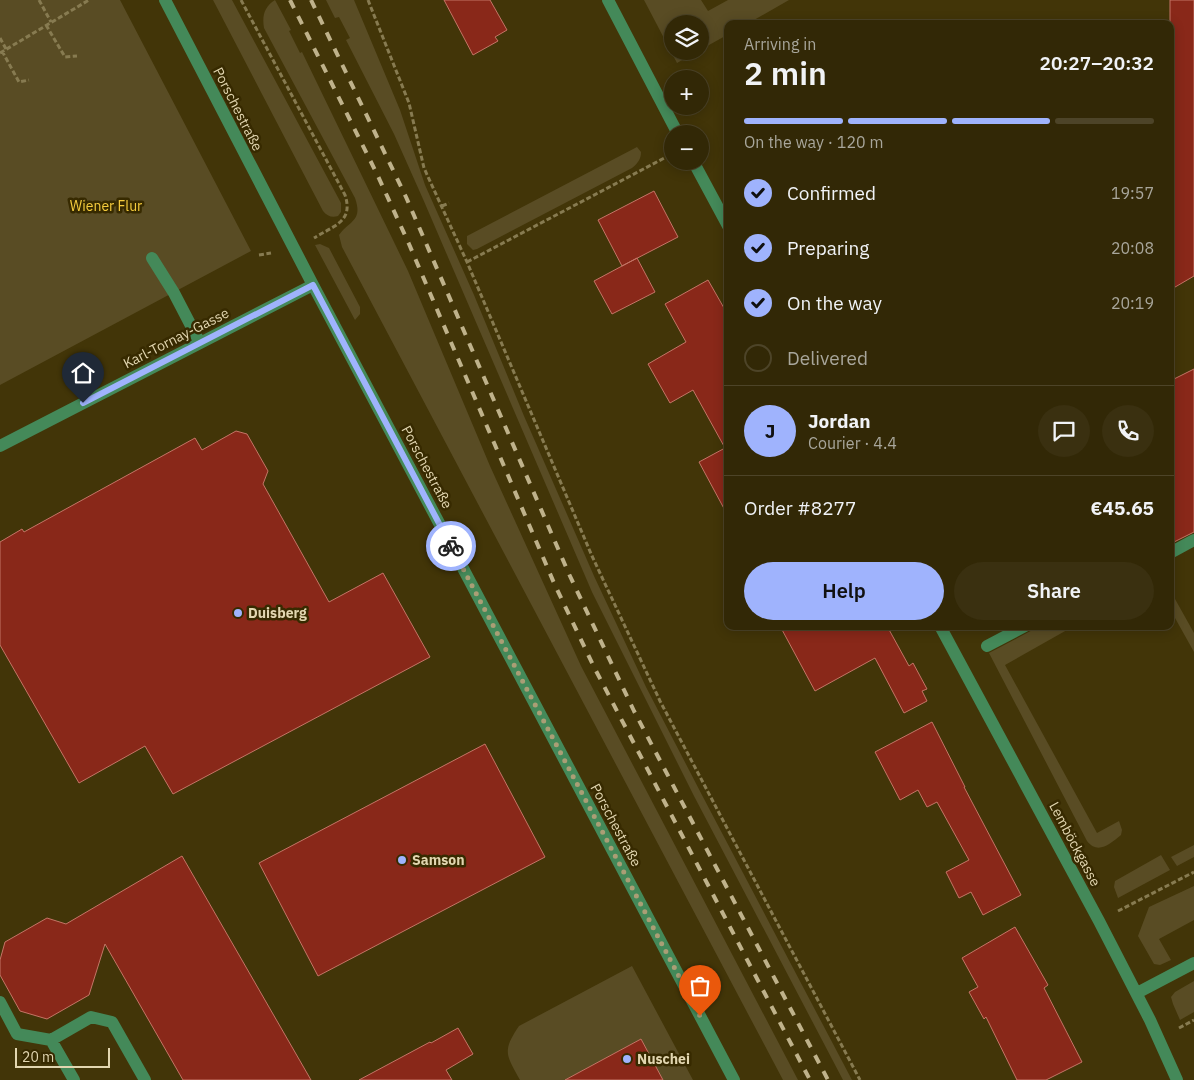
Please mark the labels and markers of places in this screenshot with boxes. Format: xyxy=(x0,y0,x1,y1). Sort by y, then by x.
pin xyxy=(62,352,104,403)
place label: Duisberg xyxy=(248,604,307,622)
marker: Duisberg xyxy=(232,607,244,619)
place label: Samson xyxy=(412,851,465,869)
marker: Samson xyxy=(396,854,408,866)
pin xyxy=(679,965,721,1016)
place label: Nuschei xyxy=(637,1050,690,1068)
marker: Nuschei xyxy=(621,1053,633,1065)

